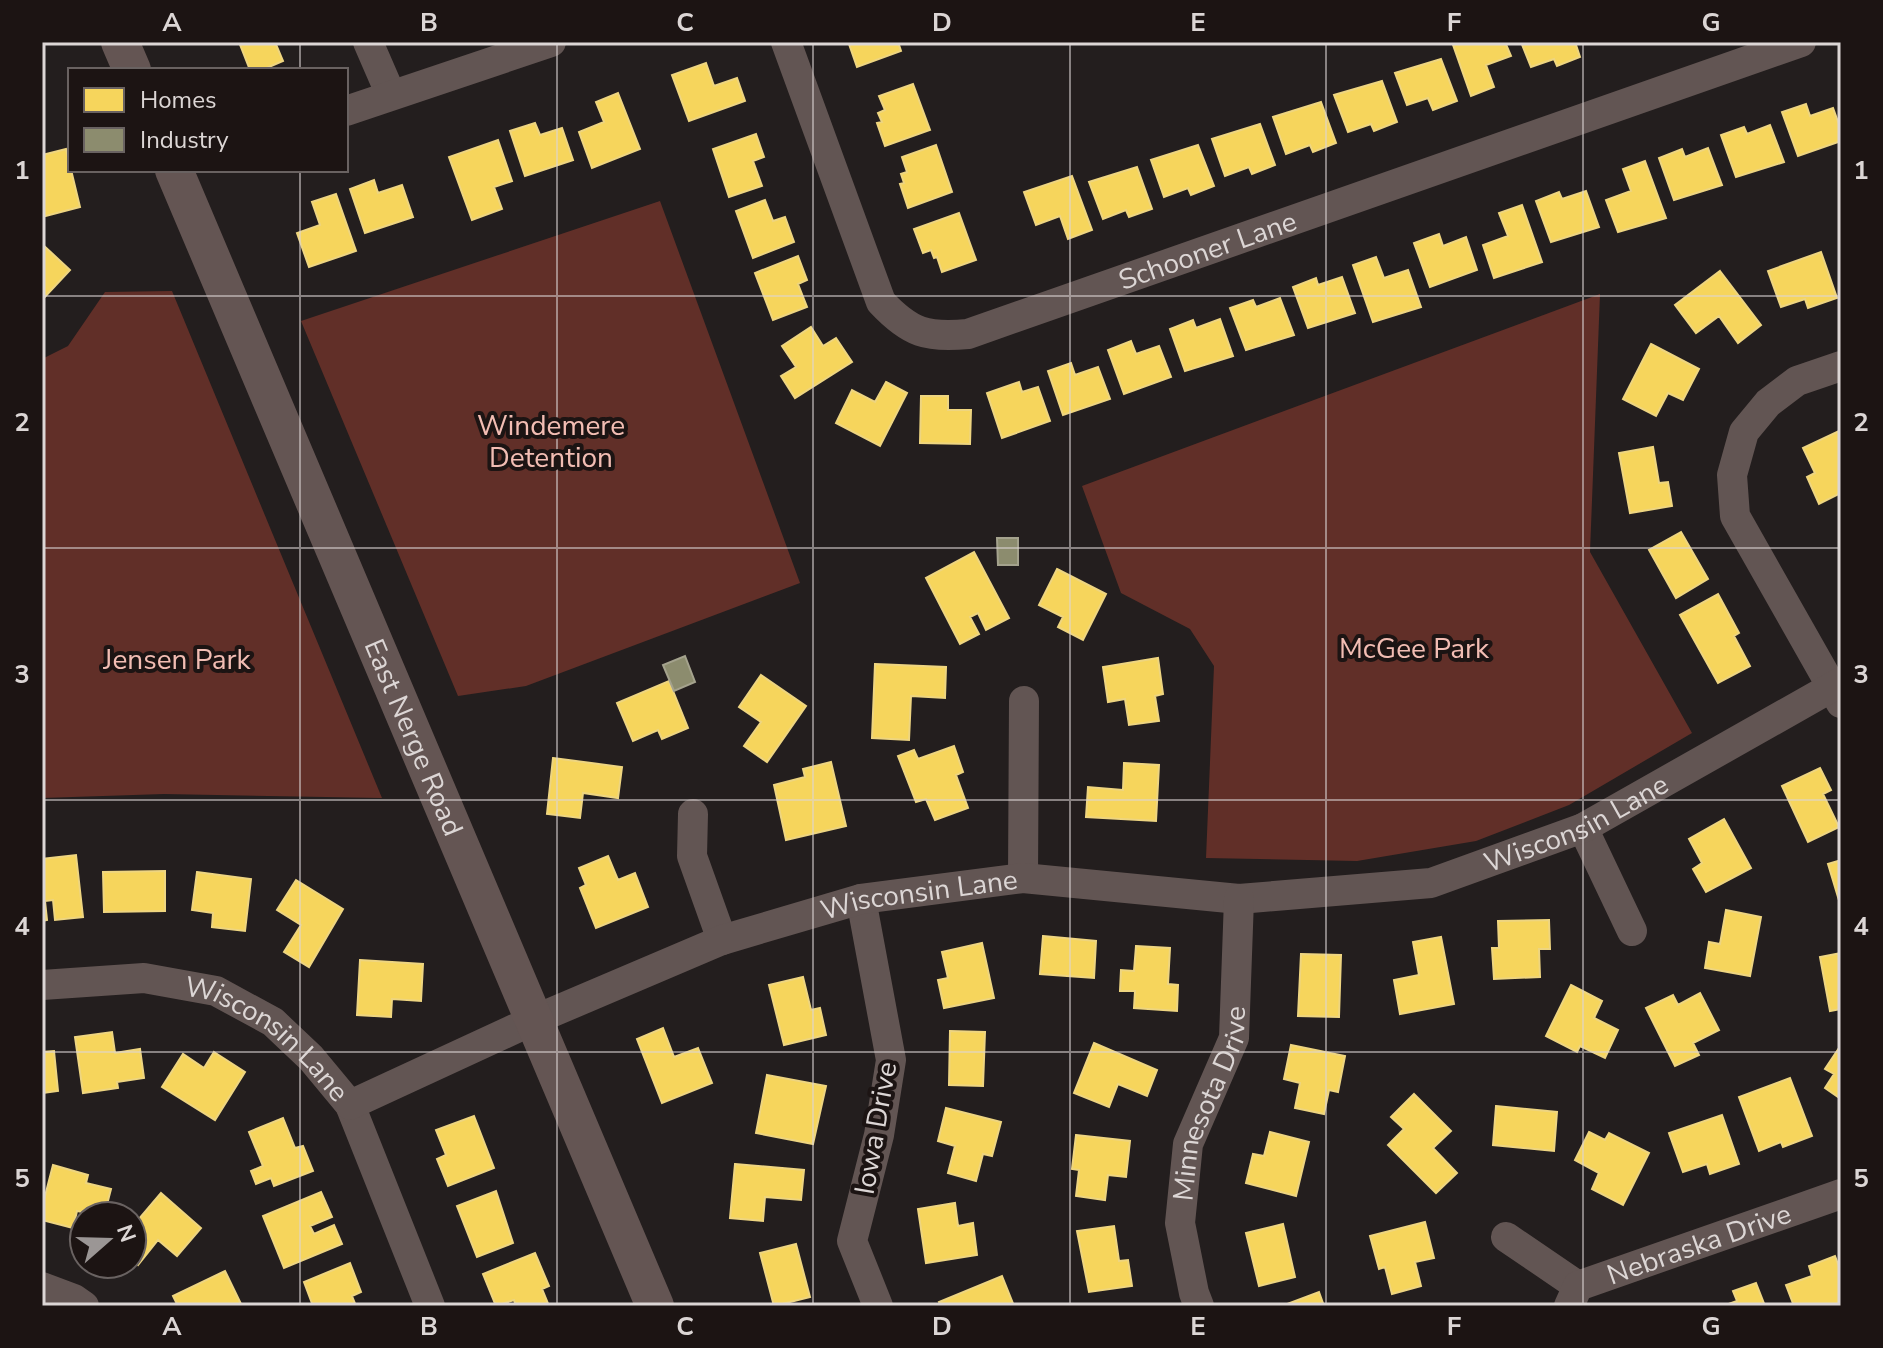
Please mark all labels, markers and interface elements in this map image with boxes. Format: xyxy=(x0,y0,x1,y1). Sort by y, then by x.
text: A xyxy=(162,5,182,40)
text: B xyxy=(420,5,438,40)
text: C xyxy=(676,5,694,40)
text: D xyxy=(932,5,952,40)
text: E xyxy=(1190,5,1206,40)
text: F xyxy=(1447,5,1461,40)
text: G xyxy=(1701,5,1721,40)
legend xyxy=(68,68,348,172)
text: Homes xyxy=(140,84,216,116)
text: Industry xyxy=(140,124,229,156)
text: 1 xyxy=(14,153,30,188)
text: 1 xyxy=(1853,153,1869,188)
street label: Schooner Lane xyxy=(1114,202,1302,300)
text: 2 xyxy=(14,405,30,440)
text: 2 xyxy=(1853,405,1869,440)
park label: Windemere Detention xyxy=(477,407,625,477)
park label: McGee Park xyxy=(1339,630,1490,668)
street label: East Nerge Road xyxy=(355,633,472,842)
park label: Jensen Park xyxy=(102,641,252,679)
text: 3 xyxy=(14,657,30,692)
text: 3 xyxy=(1853,657,1869,692)
street label: Wisconsin Lane xyxy=(1479,766,1675,882)
street label: Wisconsin Lane xyxy=(816,861,1020,930)
text: 4 xyxy=(14,909,30,944)
text: 4 xyxy=(1853,909,1869,944)
street label: Wisconsin Lane xyxy=(182,968,357,1110)
street label: Minnesota Drive xyxy=(1164,1005,1255,1203)
street label: Iowa Drive xyxy=(846,1059,906,1198)
text: 5 xyxy=(14,1161,30,1196)
text: 5 xyxy=(1853,1161,1869,1196)
street label: Nebraska Drive xyxy=(1602,1195,1796,1294)
north arrow xyxy=(68,1200,148,1280)
text: N xyxy=(109,1221,143,1246)
text: A xyxy=(162,1309,182,1344)
text: B xyxy=(420,1309,438,1344)
text: C xyxy=(676,1309,694,1344)
text: D xyxy=(932,1309,952,1344)
text: E xyxy=(1190,1309,1206,1344)
text: F xyxy=(1447,1309,1461,1344)
text: G xyxy=(1701,1309,1721,1344)

